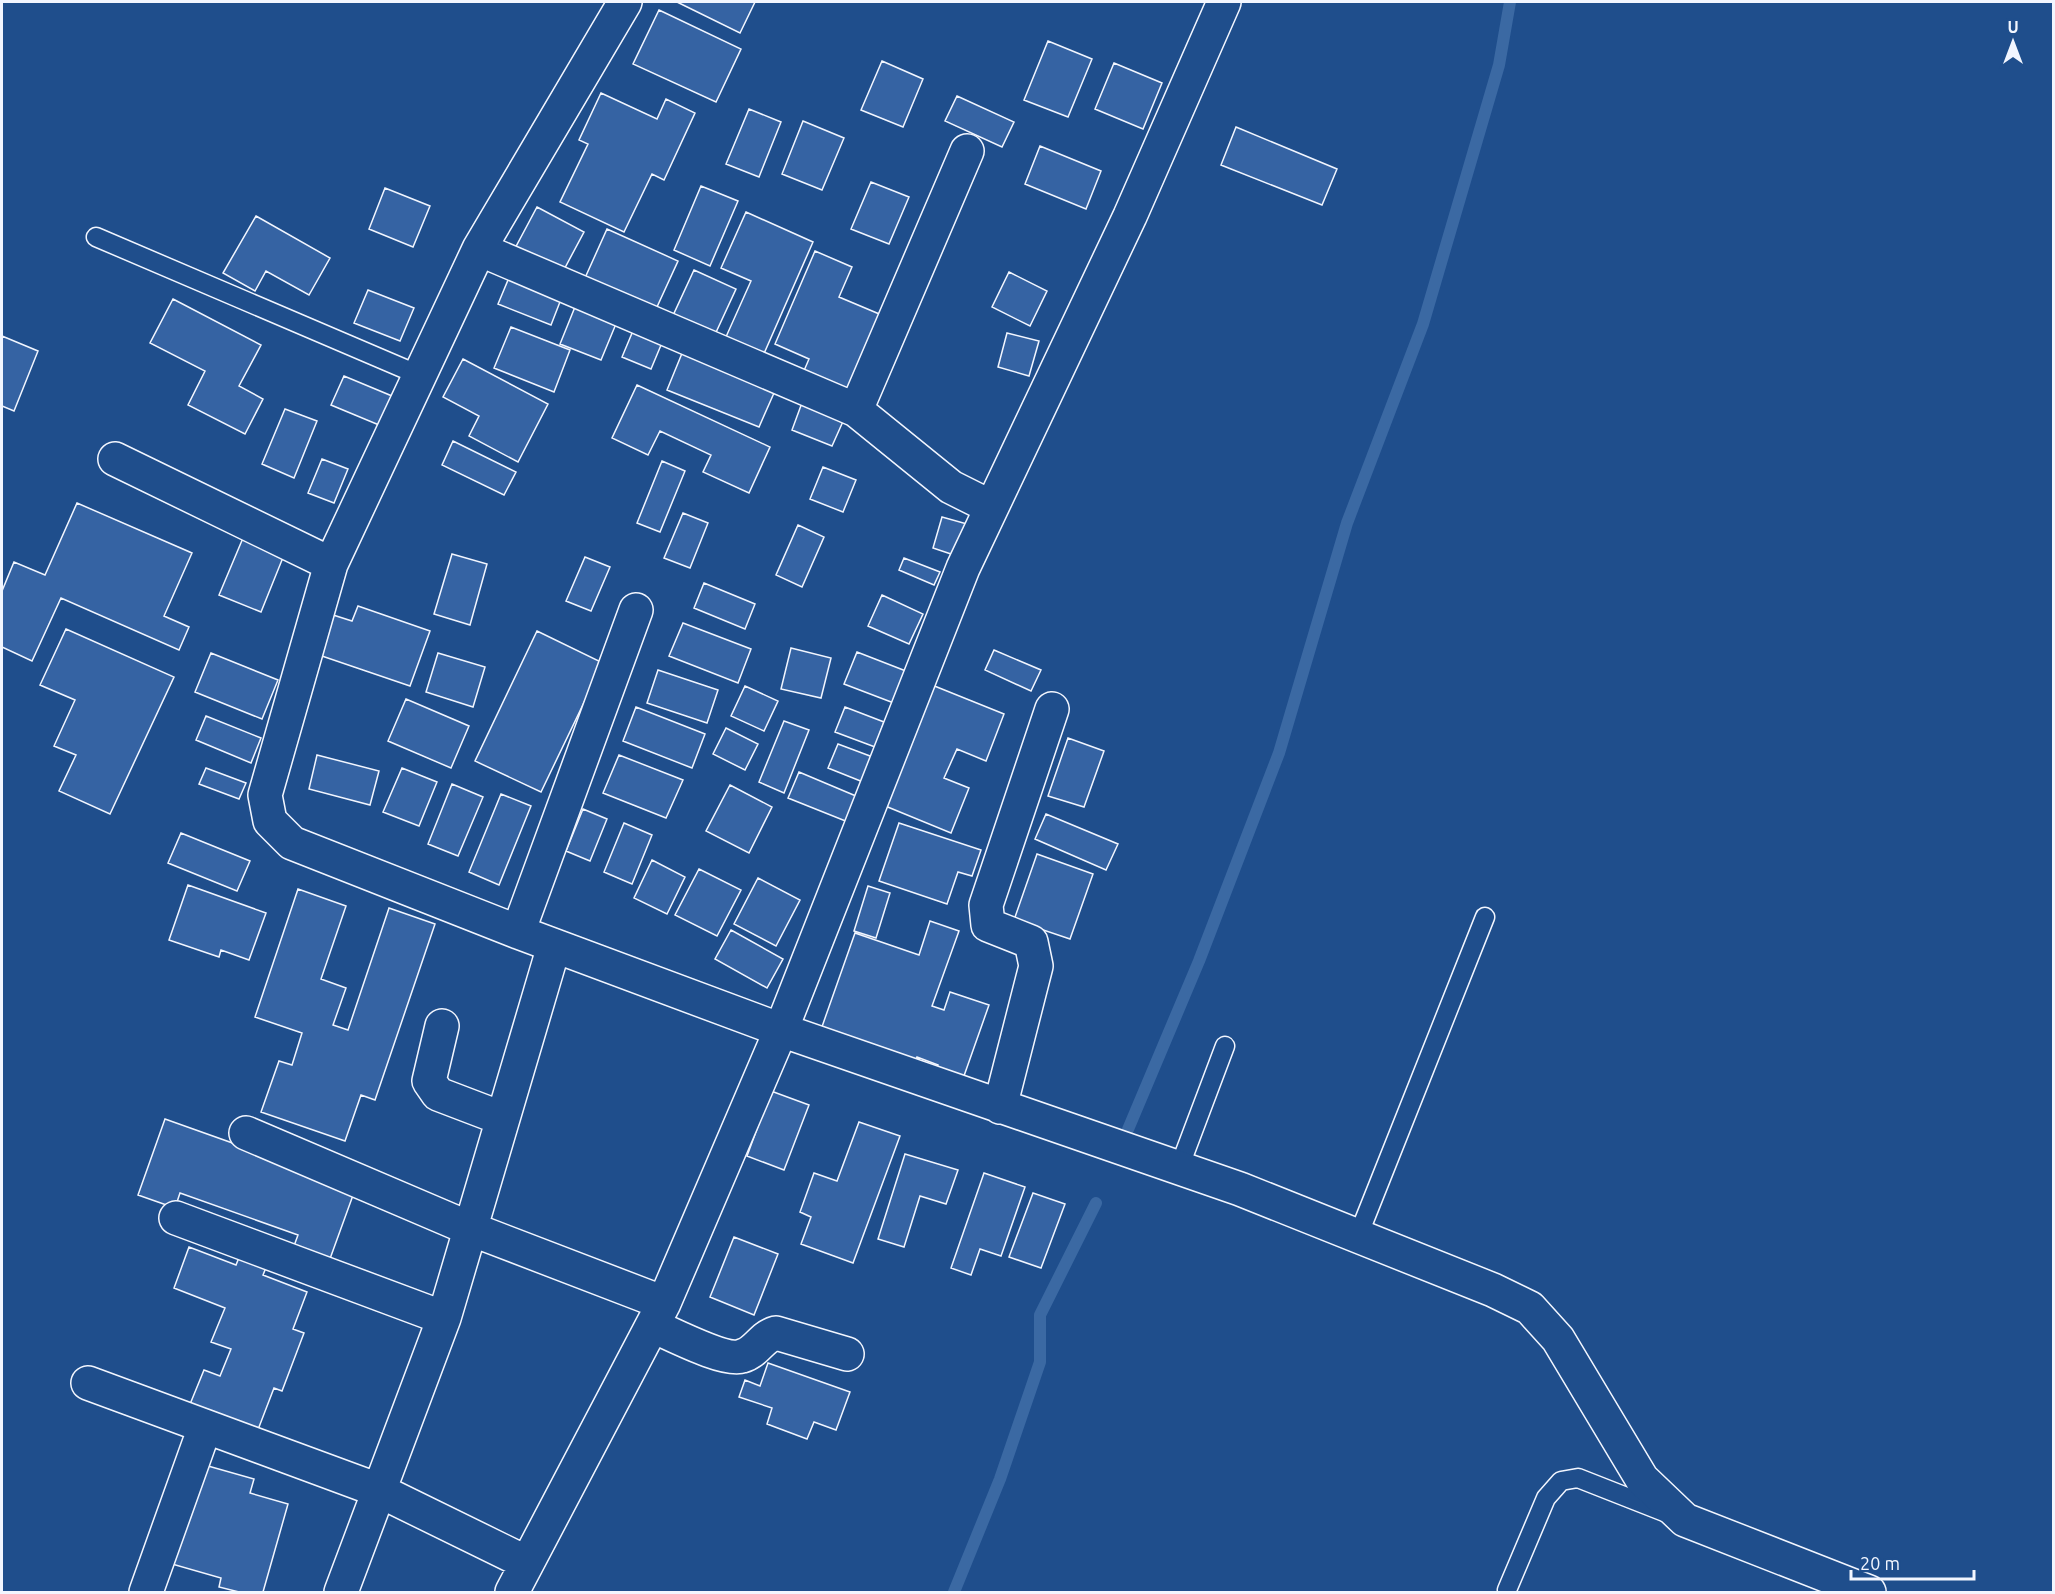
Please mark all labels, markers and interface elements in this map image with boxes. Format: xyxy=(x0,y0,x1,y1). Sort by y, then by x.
north arrow xyxy=(1983,12,2043,72)
text: U xyxy=(2007,18,2019,36)
scale bar xyxy=(1851,1543,1974,1581)
text: 20 m xyxy=(1860,1553,1900,1573)

